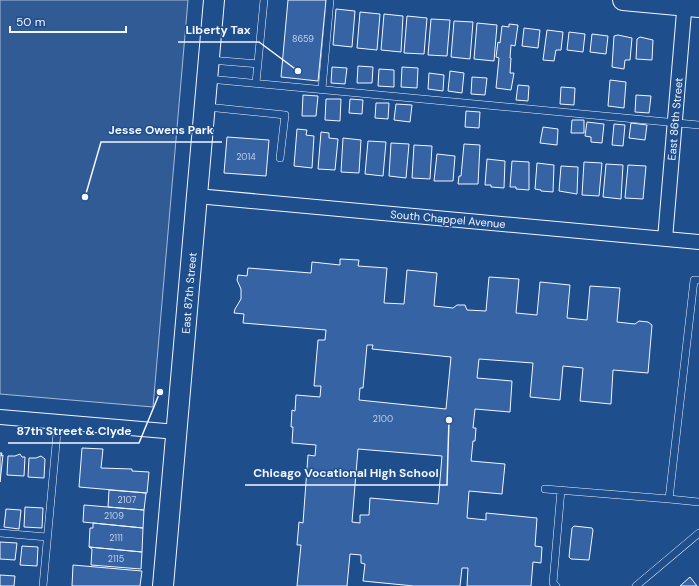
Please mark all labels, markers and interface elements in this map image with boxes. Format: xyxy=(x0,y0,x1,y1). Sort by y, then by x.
scale bar xyxy=(10,8,126,34)
text: 50 m xyxy=(16,14,45,30)
callout: Liberty Tax xyxy=(178,18,259,42)
text: Liberty Tax xyxy=(185,22,251,38)
house number: 8659 xyxy=(292,33,314,45)
street label: East 86th Street xyxy=(664,77,686,161)
callout: Jesse Owens Park xyxy=(101,118,222,142)
text: Jesse Owens Park xyxy=(108,122,214,138)
house number: 2014 xyxy=(236,151,256,163)
street label: South Chappel Avenue xyxy=(390,207,506,231)
street label: East 87th Street xyxy=(178,252,200,334)
house number: 2100 xyxy=(373,413,393,425)
callout: 87th Street & Clyde xyxy=(8,419,139,443)
text: 87th Street & Clyde xyxy=(16,423,132,439)
callout: Chicago Vocational High School xyxy=(245,461,447,485)
text: Chicago Vocational High School xyxy=(253,465,439,481)
house number: 2107 xyxy=(118,494,137,506)
house number: 2109 xyxy=(104,510,124,522)
house number: 2111 xyxy=(109,532,123,544)
house number: 2115 xyxy=(108,553,124,565)

